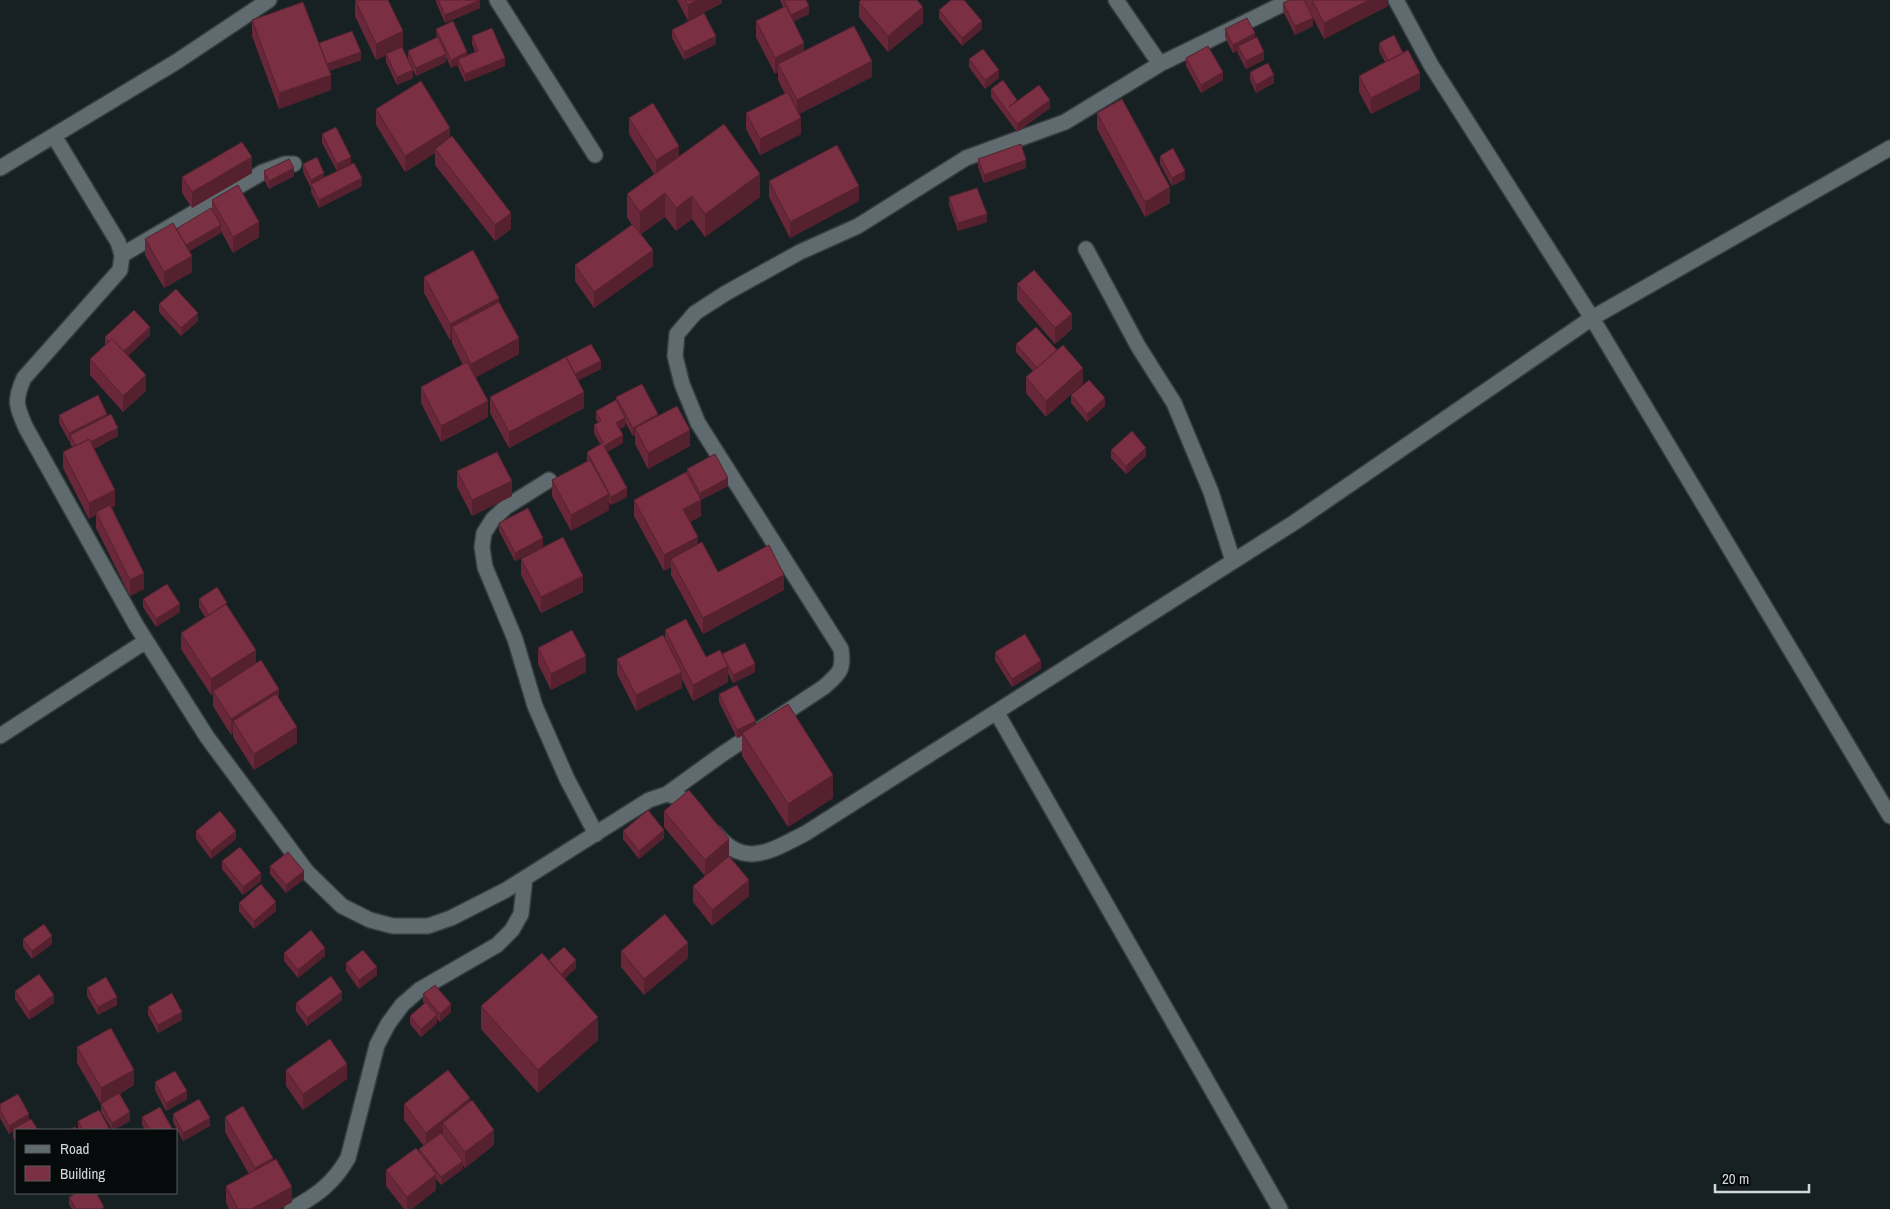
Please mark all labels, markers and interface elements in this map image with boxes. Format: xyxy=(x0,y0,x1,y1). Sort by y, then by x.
legend xyxy=(15,1129,178,1194)
text: Road xyxy=(60,1138,89,1159)
scale bar xyxy=(1715,1162,1809,1194)
text: Building xyxy=(60,1163,105,1184)
text: 20 m xyxy=(1722,1168,1749,1189)

